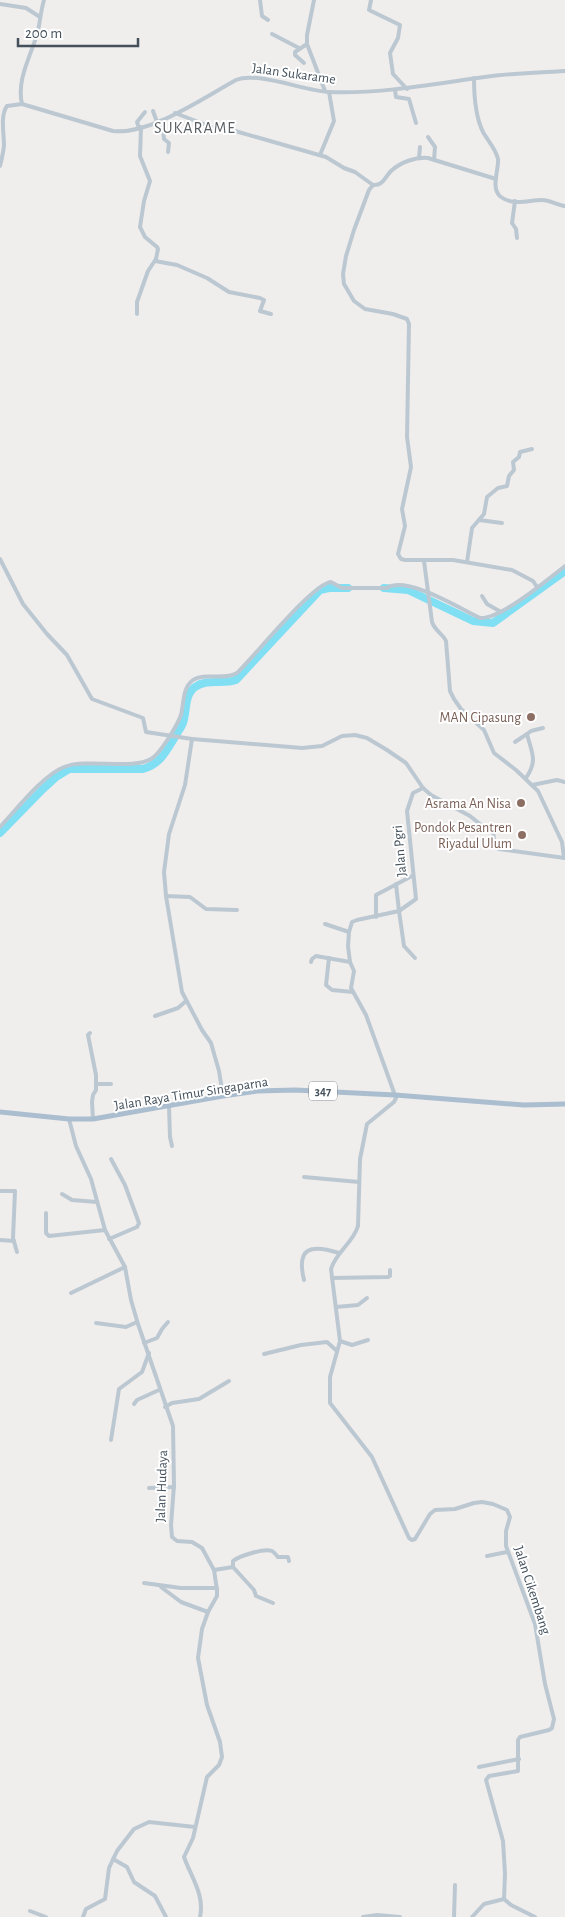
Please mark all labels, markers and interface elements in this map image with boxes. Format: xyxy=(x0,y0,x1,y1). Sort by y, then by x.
scale bar xyxy=(18,15,138,47)
text: 200 m xyxy=(25,26,62,41)
street label: Jalan Sukarame xyxy=(251,61,337,87)
district label: SUKARAME xyxy=(154,120,236,136)
place label: MAN Cipasung xyxy=(440,711,521,725)
marker: MAN Cipasung xyxy=(525,711,537,723)
place label: Asrama An Nisa xyxy=(425,797,512,811)
marker: Asrama An Nisa xyxy=(515,797,527,809)
place label: Pondok Pesantren Riyadul Ulum xyxy=(414,821,512,851)
street label: Jalan Pgri xyxy=(391,825,409,877)
marker: Pondok Pesantren Riyadul Ulum xyxy=(516,829,528,841)
street label: Jalan Raya Timur Singaparna xyxy=(113,1075,270,1113)
road number: 347 xyxy=(309,1082,337,1100)
street label: Jalan Hudaya xyxy=(154,1449,170,1522)
street label: Jalan Cikembang xyxy=(511,1544,553,1636)

